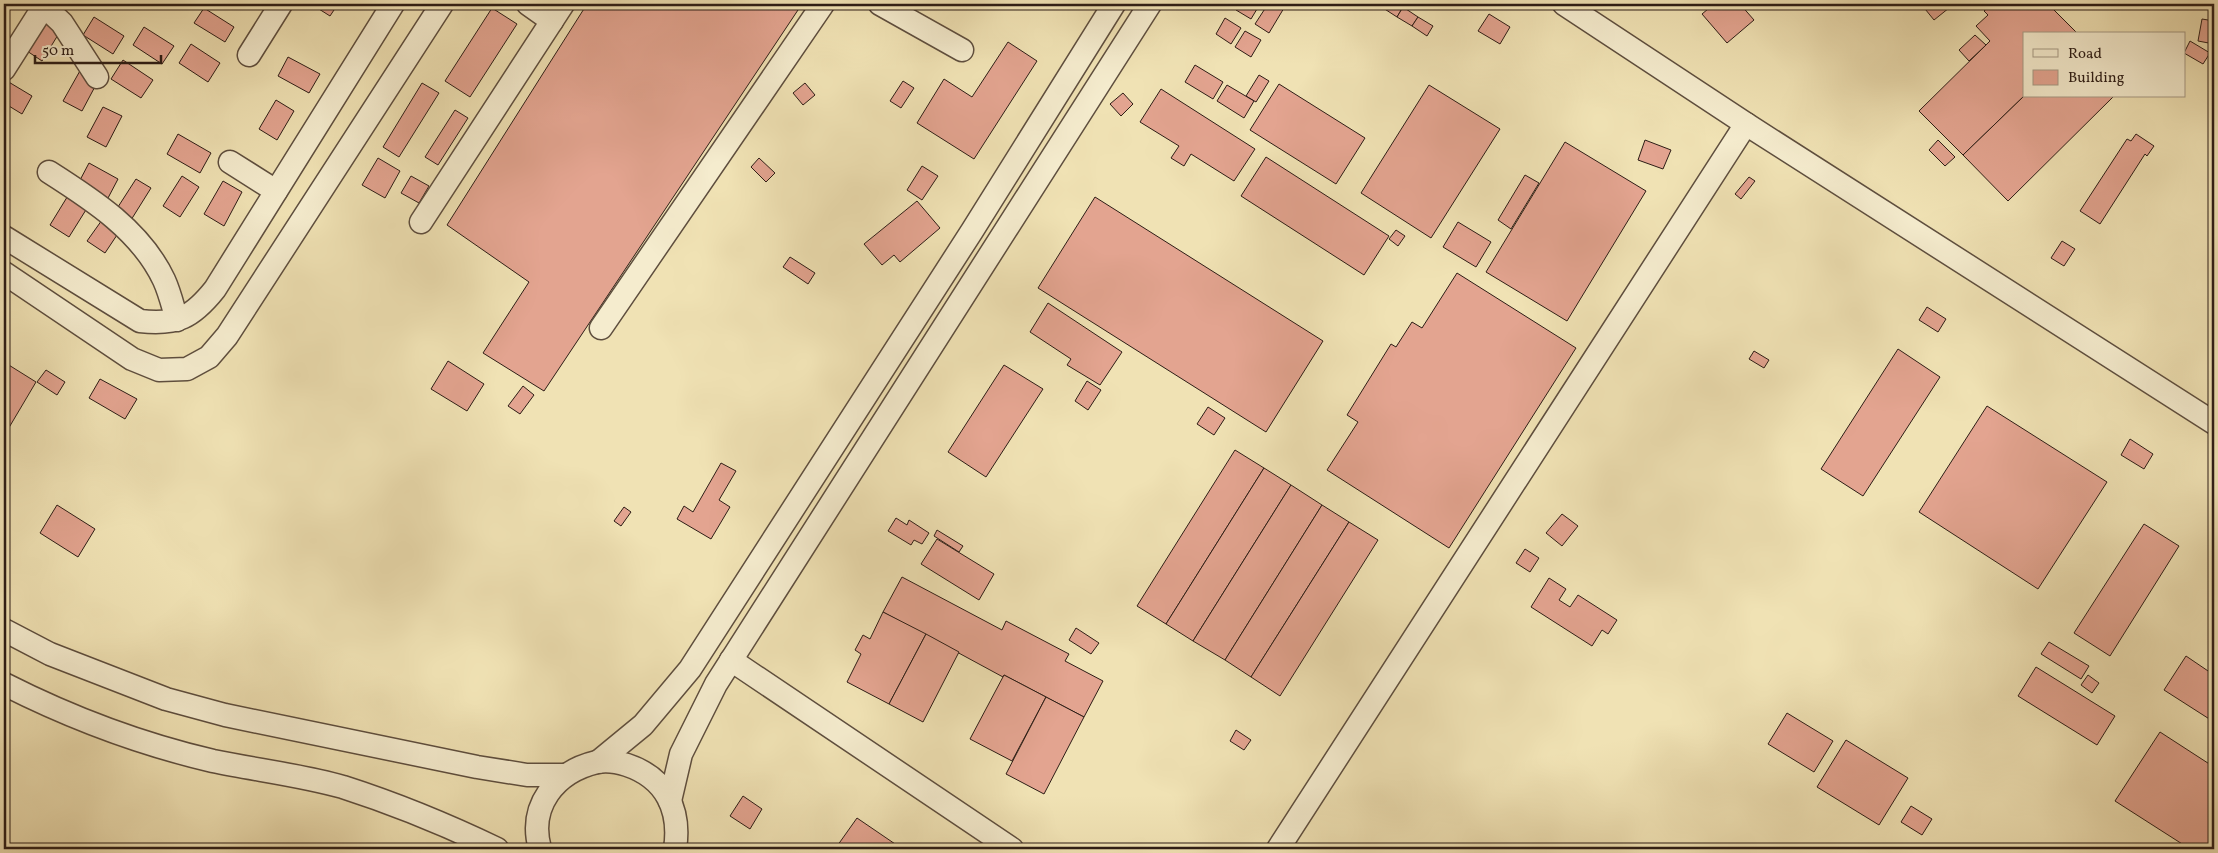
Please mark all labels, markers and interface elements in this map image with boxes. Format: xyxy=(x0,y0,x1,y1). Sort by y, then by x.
scale bar xyxy=(35,32,161,64)
legend xyxy=(2023,32,2186,98)
text: 50 m xyxy=(42,41,74,62)
text: Road xyxy=(2068,44,2102,65)
text: Building xyxy=(2068,68,2125,89)

